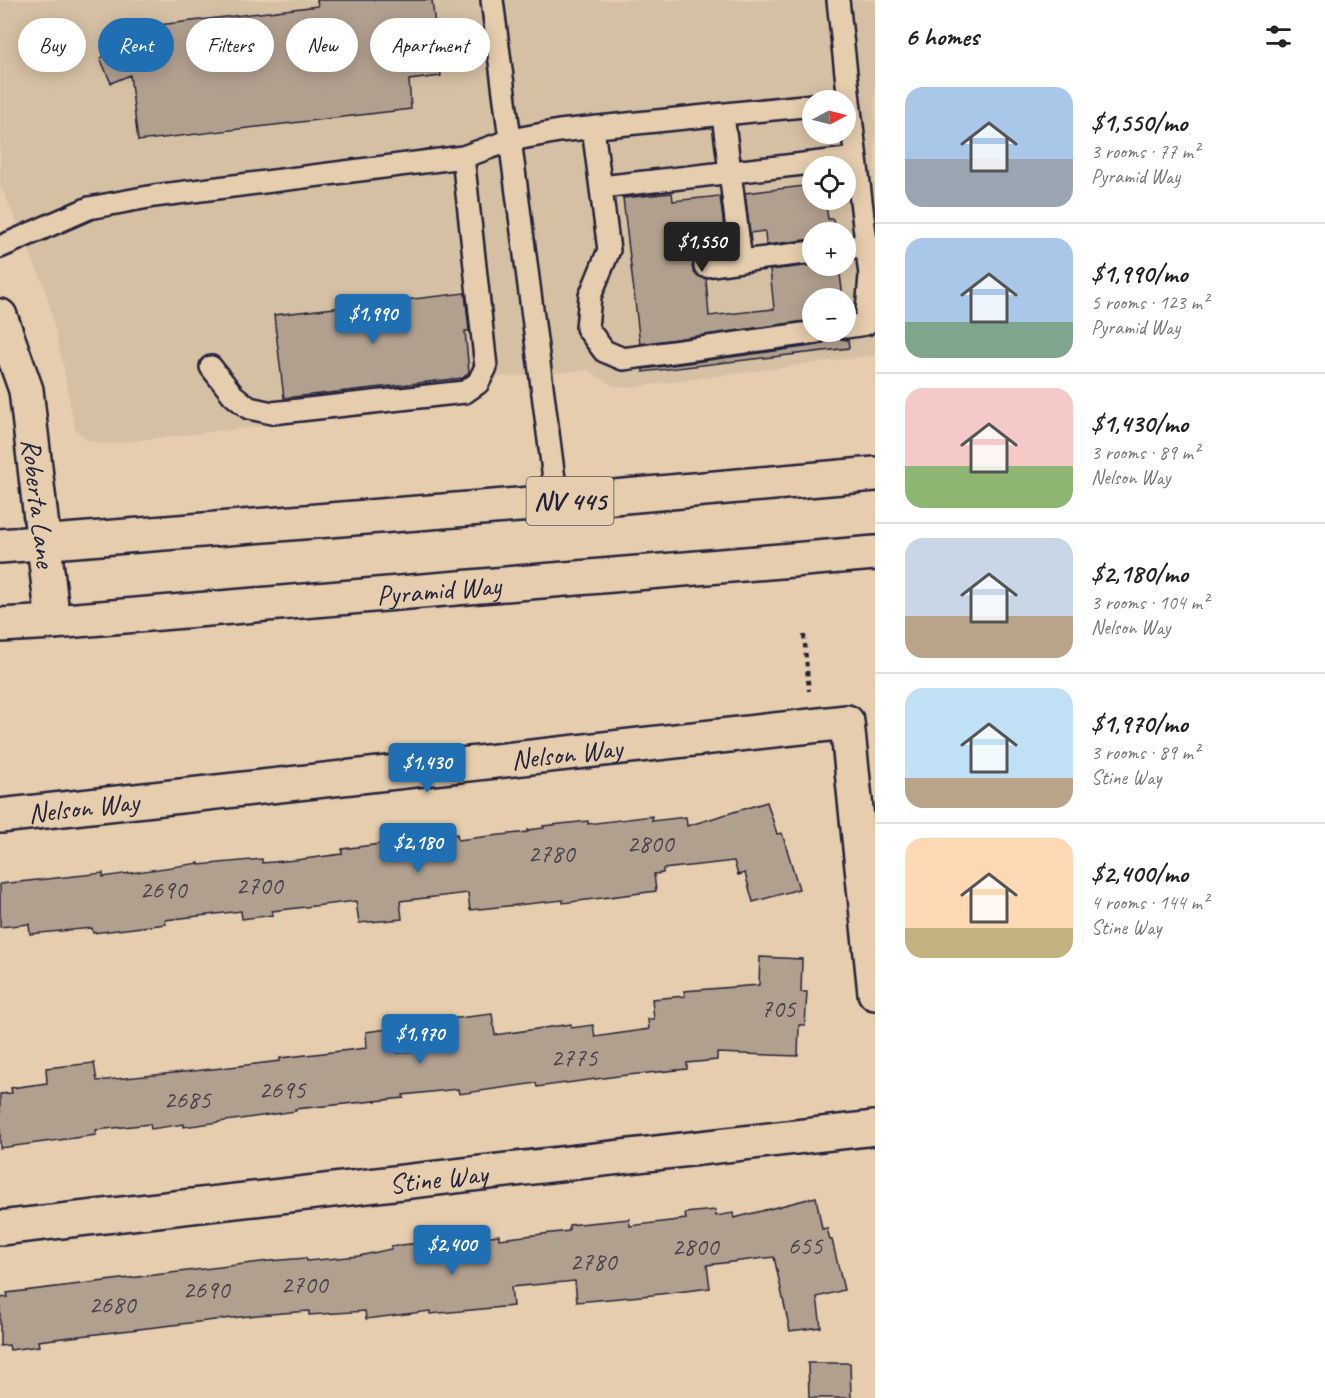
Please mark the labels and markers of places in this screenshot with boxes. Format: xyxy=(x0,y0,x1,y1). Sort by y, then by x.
pin: $1,550 xyxy=(653,222,751,273)
pin: $1,990 xyxy=(324,294,422,345)
pin: $1,430 xyxy=(378,743,476,794)
pin: $2,180 xyxy=(369,823,467,874)
pin: $1,970 xyxy=(371,1014,469,1065)
pin: $2,400 xyxy=(403,1225,501,1276)

